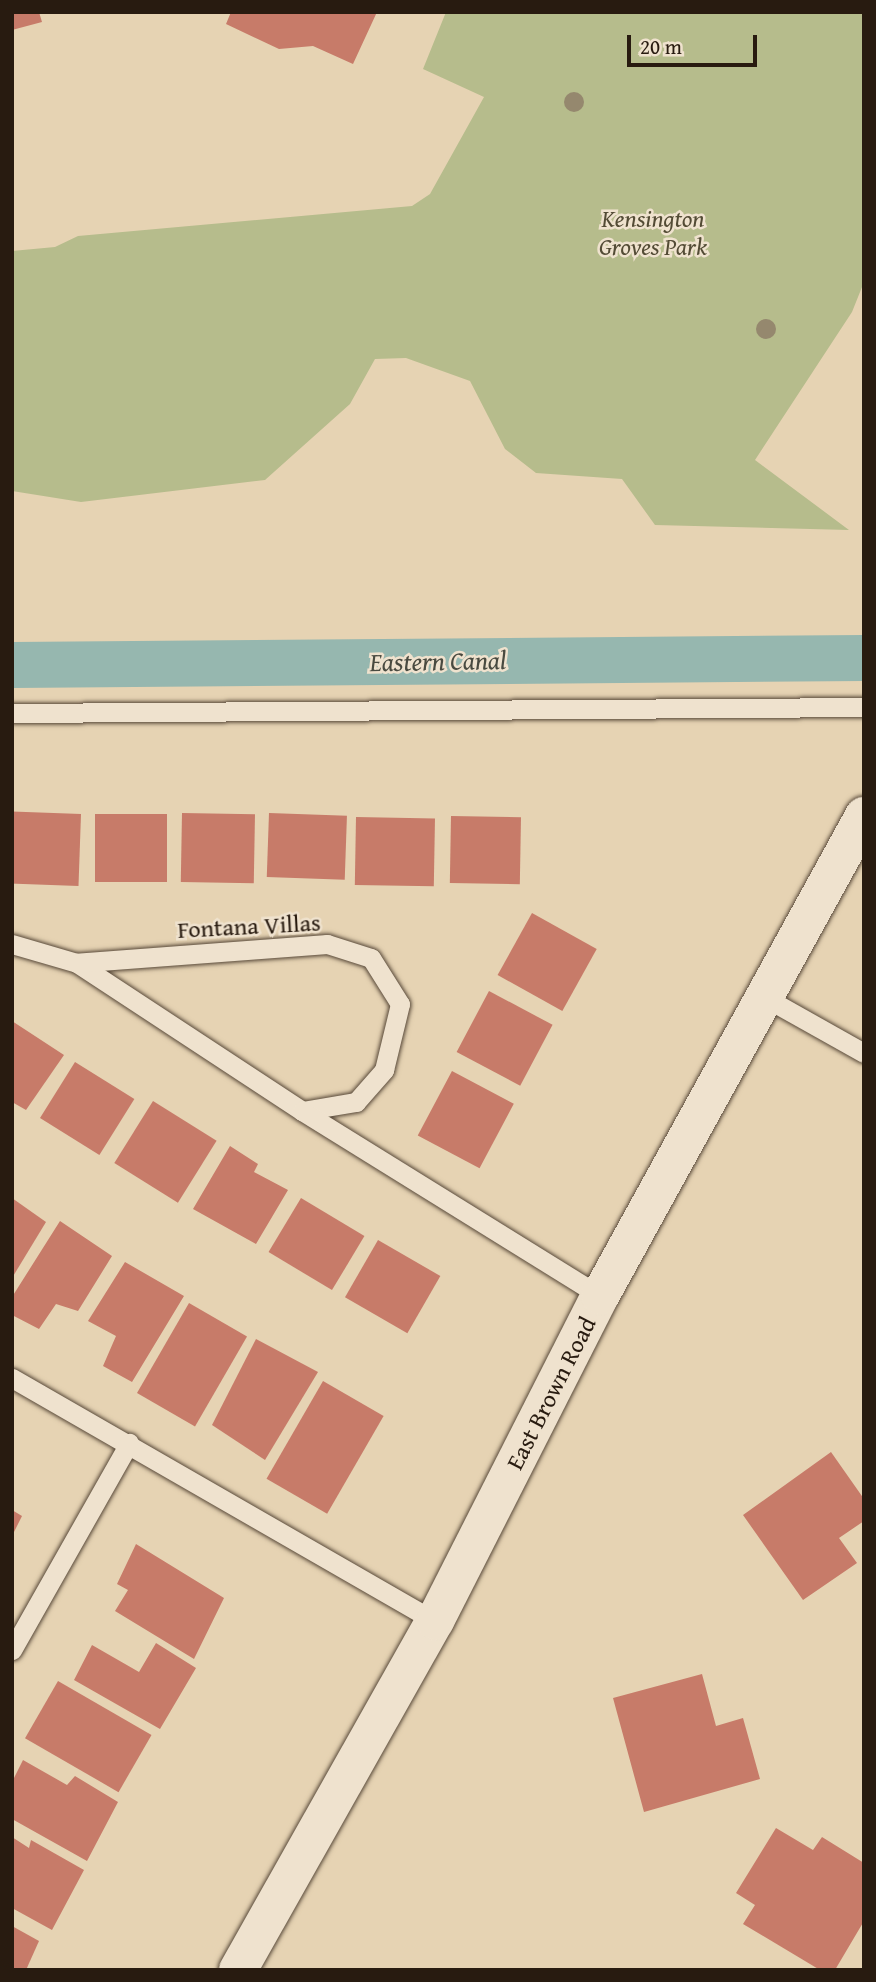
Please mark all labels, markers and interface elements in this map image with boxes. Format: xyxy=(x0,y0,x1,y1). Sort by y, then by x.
scale bar xyxy=(631,21,760,65)
text: 20 m xyxy=(640,31,682,62)
park label: Kensington Groves Park xyxy=(599,205,707,261)
water label: Eastern Canal xyxy=(369,644,507,678)
street label: Fontana Villas xyxy=(177,908,321,944)
street label: East Brown Road xyxy=(500,1312,602,1474)

